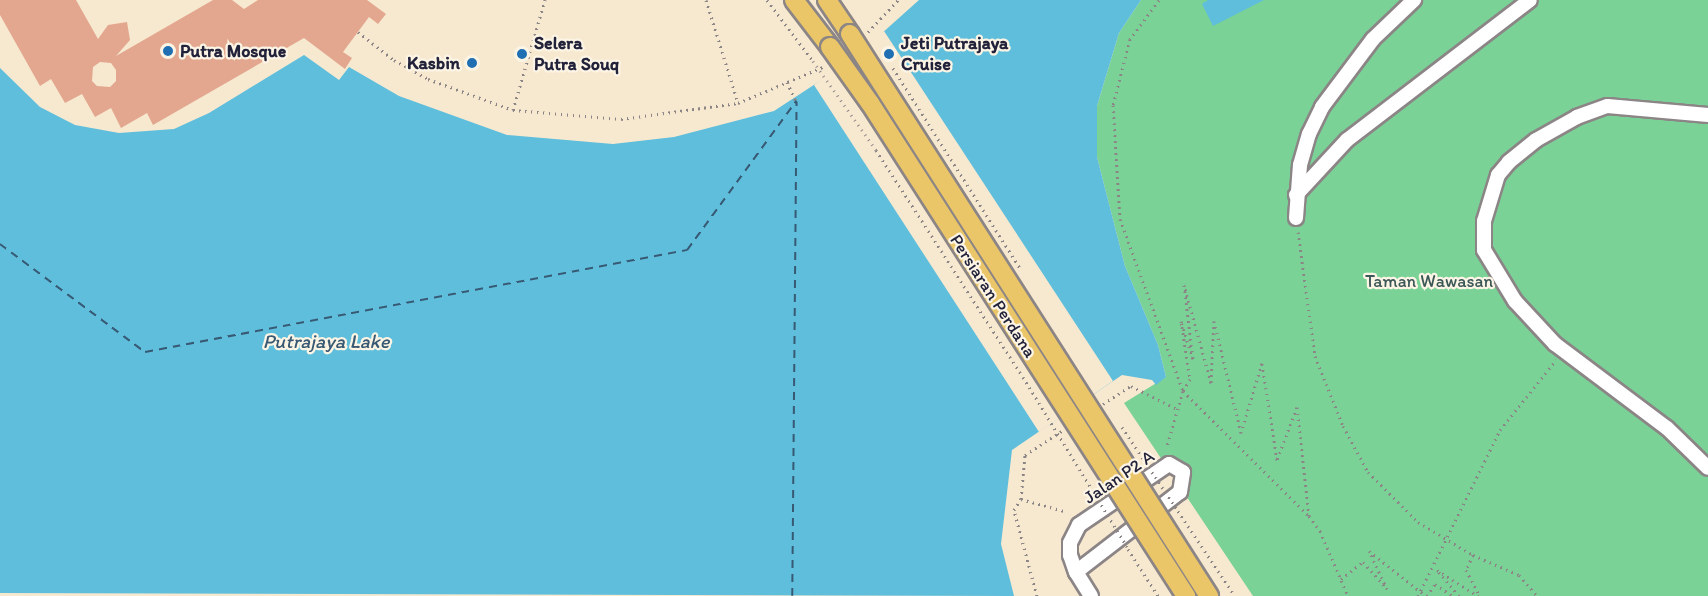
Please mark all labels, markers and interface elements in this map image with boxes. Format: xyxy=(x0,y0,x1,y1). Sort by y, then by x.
place label: Selera Putra Souq xyxy=(534,33,619,76)
place label: Jeti Putrajaya Cruise xyxy=(901,33,1008,76)
place label: Putra Mosque xyxy=(180,40,286,62)
marker: Putra Mosque xyxy=(161,44,175,58)
marker: Selera Putra Souq xyxy=(515,47,529,61)
marker: Jeti Putrajaya Cruise xyxy=(882,47,896,61)
place label: Kasbin xyxy=(407,52,460,74)
marker: Kasbin xyxy=(465,56,479,70)
street label: Persiaran Perdana xyxy=(945,231,1041,361)
park label: Taman Wawasan xyxy=(1365,270,1493,292)
water label: Putrajaya Lake xyxy=(262,329,390,353)
street label: Jalan P2 A xyxy=(1080,445,1158,509)

